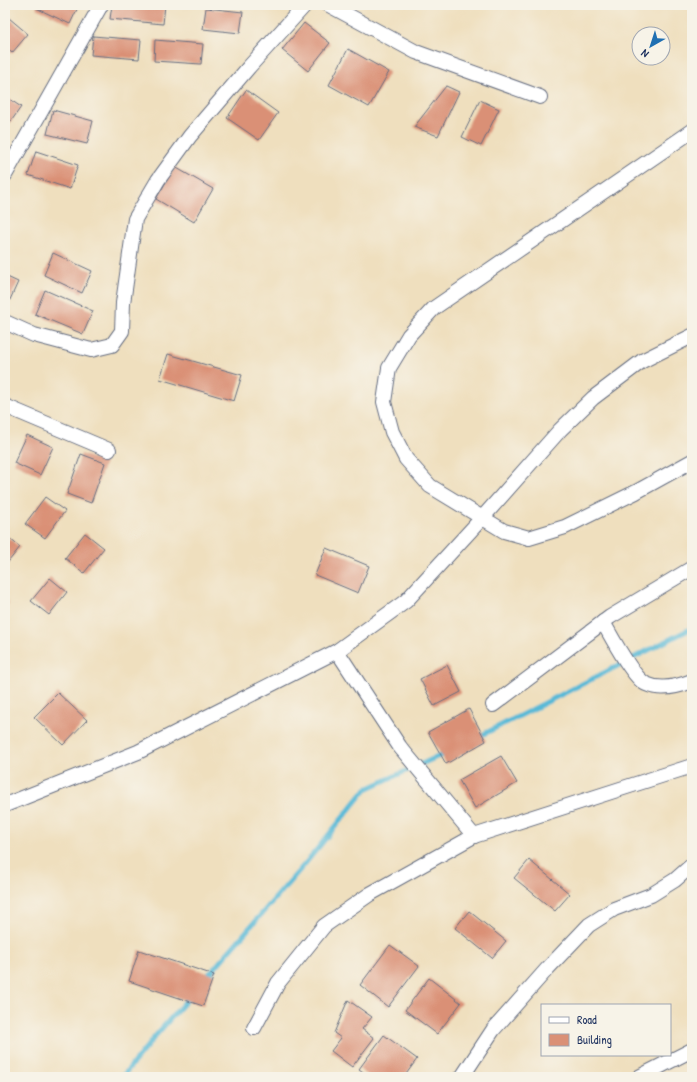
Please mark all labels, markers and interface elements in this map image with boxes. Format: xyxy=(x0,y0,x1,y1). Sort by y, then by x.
north arrow xyxy=(631,26,671,66)
text: N xyxy=(638,46,651,61)
legend xyxy=(541,1004,671,1056)
text: Road xyxy=(577,1011,597,1028)
text: Building xyxy=(577,1031,612,1048)

